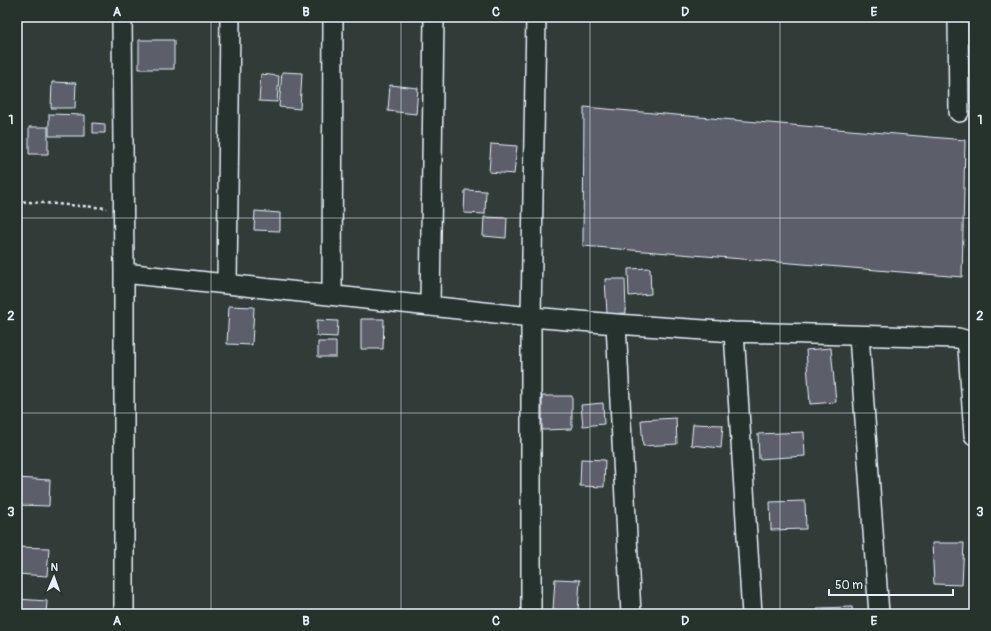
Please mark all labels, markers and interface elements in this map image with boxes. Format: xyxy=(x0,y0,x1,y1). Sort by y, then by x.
text: A xyxy=(113,4,122,20)
text: B xyxy=(302,4,310,20)
text: C xyxy=(492,4,500,20)
text: D xyxy=(681,4,689,20)
text: E xyxy=(871,4,878,20)
text: 1 xyxy=(8,112,14,128)
text: 1 xyxy=(977,112,983,128)
text: 2 xyxy=(7,308,15,324)
text: 2 xyxy=(976,308,984,324)
text: 3 xyxy=(7,504,15,520)
text: 3 xyxy=(976,504,984,520)
north arrow xyxy=(34,557,74,597)
text: N xyxy=(50,561,59,574)
scale bar xyxy=(829,571,953,597)
text: 50 m xyxy=(835,578,863,593)
text: A xyxy=(113,613,122,629)
text: B xyxy=(302,613,310,629)
text: C xyxy=(492,613,500,629)
text: D xyxy=(681,613,689,629)
text: E xyxy=(871,613,878,629)

